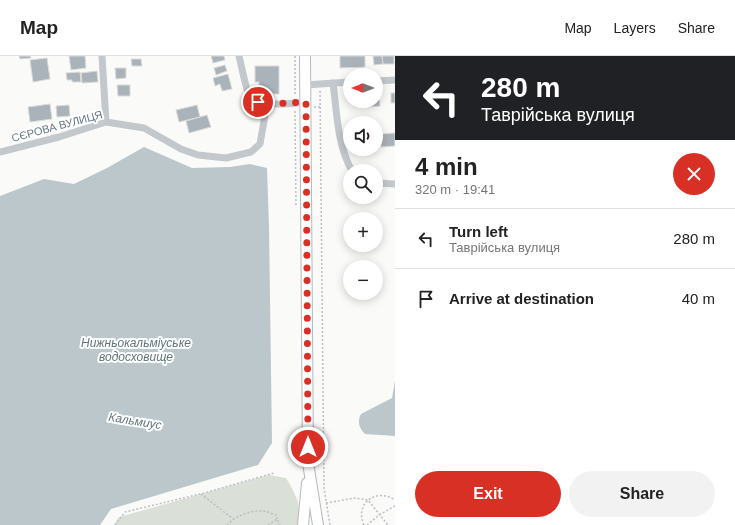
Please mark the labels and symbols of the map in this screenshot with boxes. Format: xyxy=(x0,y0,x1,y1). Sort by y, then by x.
north arrow xyxy=(343,68,383,108)
pin xyxy=(241,85,275,119)
street label: СЄРОВА ВУЛИЦЯ xyxy=(10,108,104,144)
water label: Нижньокальміуське водосховище xyxy=(81,336,191,364)
water label: Кальмиус xyxy=(107,410,163,432)
position arrow xyxy=(287,426,329,468)

